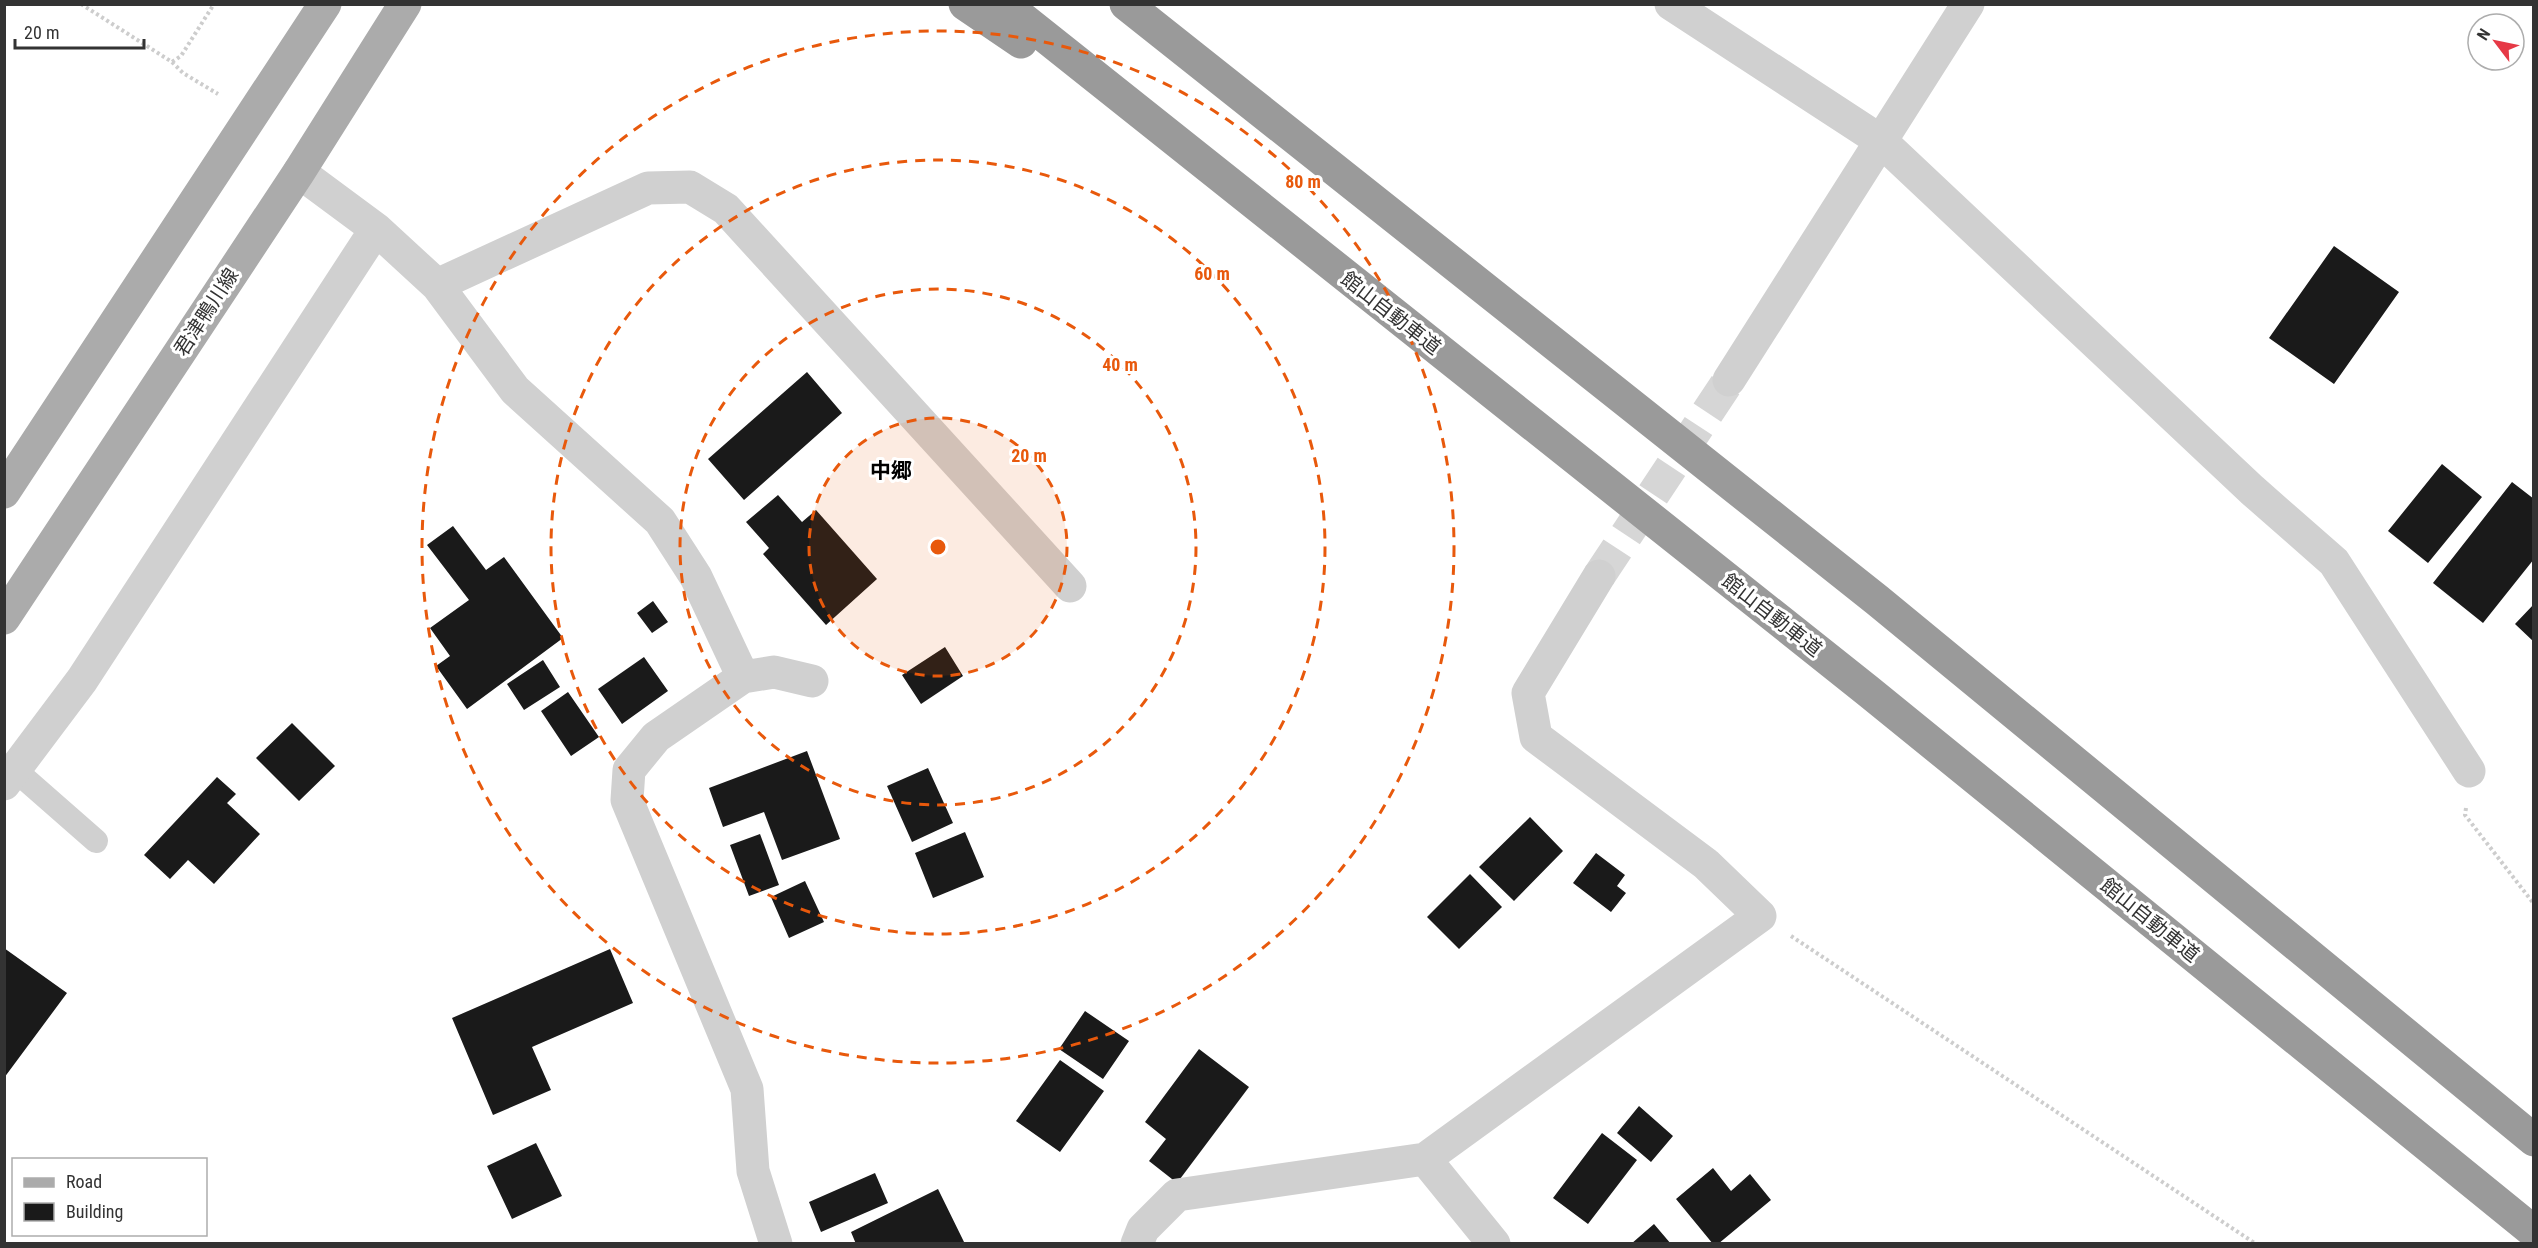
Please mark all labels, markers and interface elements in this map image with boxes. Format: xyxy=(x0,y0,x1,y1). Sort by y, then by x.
scale bar xyxy=(15,12,144,50)
north arrow xyxy=(2466,12,2526,72)
text: 20 m xyxy=(24,22,59,43)
text: N xyxy=(2473,25,2494,44)
text: 80 m xyxy=(1285,171,1321,192)
text: 60 m xyxy=(1194,263,1230,284)
street label: 君津鴨川線 xyxy=(169,264,243,360)
street label: 館山自動車道 xyxy=(1336,267,1446,359)
text: 40 m xyxy=(1102,354,1138,375)
text: 20 m xyxy=(1011,445,1047,466)
district label: 中郷 xyxy=(870,459,912,483)
centre of rings xyxy=(928,537,948,557)
street label: 館山自動車道 xyxy=(1717,569,1827,661)
street label: 館山自動車道 xyxy=(2096,873,2204,967)
legend xyxy=(12,1158,207,1236)
text: Road xyxy=(66,1171,102,1192)
text: Building xyxy=(66,1201,123,1222)

